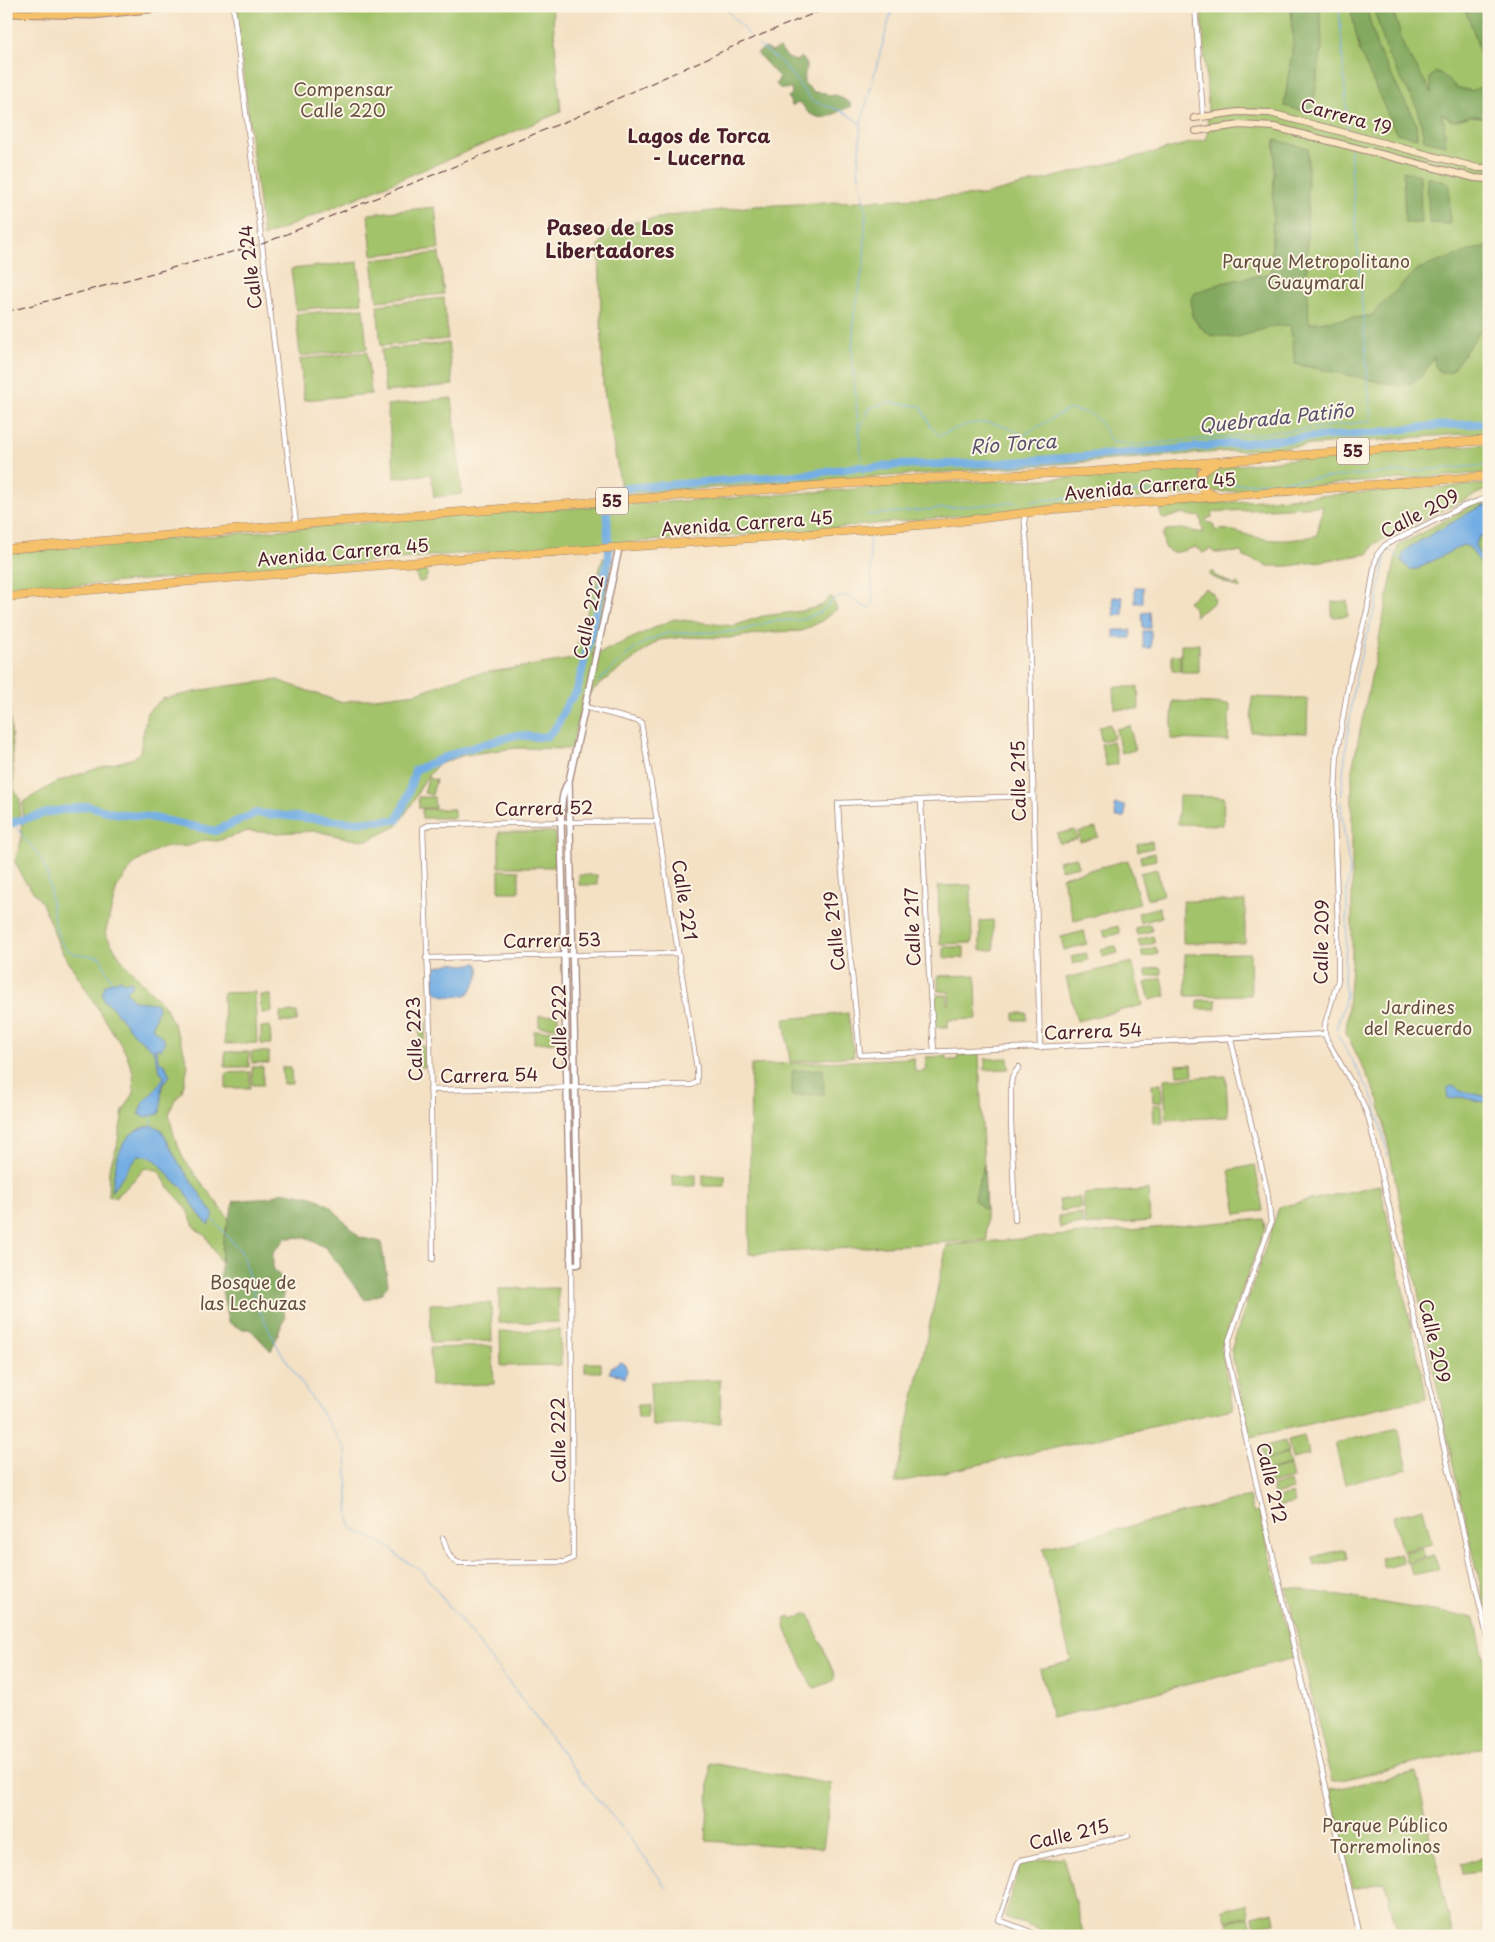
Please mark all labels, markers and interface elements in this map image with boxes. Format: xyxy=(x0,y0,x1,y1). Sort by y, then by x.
park label: Compensar Calle 220 xyxy=(293,75,394,123)
street label: Carrera 19 xyxy=(1298,90,1395,141)
district label: Lagos de Torca - Lucerna xyxy=(628,121,771,171)
district label: Paseo de Los Libertadores xyxy=(545,212,675,265)
street label: Calle 224 xyxy=(231,224,268,311)
park label: Parque Metropolitano Guaymaral xyxy=(1222,247,1410,295)
water label: Quebrada Patiño xyxy=(1197,395,1356,439)
water label: Río Torca xyxy=(969,426,1058,460)
road number: 55 xyxy=(1337,438,1369,464)
street label: Avenida Carrera 45 xyxy=(1063,465,1237,506)
street label: Calle 209 xyxy=(1375,481,1463,544)
road number: 55 xyxy=(596,488,628,514)
street label: Avenida Carrera 45 xyxy=(660,503,834,542)
street label: Avenida Carrera 45 xyxy=(256,531,430,572)
street label: Calle 222 xyxy=(565,572,610,662)
street label: Calle 215 xyxy=(1003,740,1032,822)
street label: Carrera 52 xyxy=(494,793,594,822)
street label: Calle 221 xyxy=(666,857,705,942)
street label: Calle 217 xyxy=(897,887,926,967)
street label: Calle 219 xyxy=(816,890,851,973)
street label: Calle 209 xyxy=(1306,899,1335,985)
street label: Carrera 53 xyxy=(503,925,601,954)
street label: Calle 222 xyxy=(544,984,573,1070)
park label: Jardines del Recuerdo xyxy=(1364,993,1472,1041)
street label: Calle 223 xyxy=(399,996,428,1082)
street label: Carrera 54 xyxy=(1043,1015,1143,1046)
street label: Carrera 54 xyxy=(440,1060,538,1089)
park label: Bosque de las Lechuzas xyxy=(200,1268,306,1316)
street label: Calle 209 xyxy=(1413,1296,1458,1385)
street label: Calle 222 xyxy=(543,1397,572,1483)
street label: Calle 212 xyxy=(1250,1440,1295,1526)
street label: Calle 215 xyxy=(1026,1811,1111,1856)
park label: Parque Público Torremolinos xyxy=(1322,1811,1448,1859)

